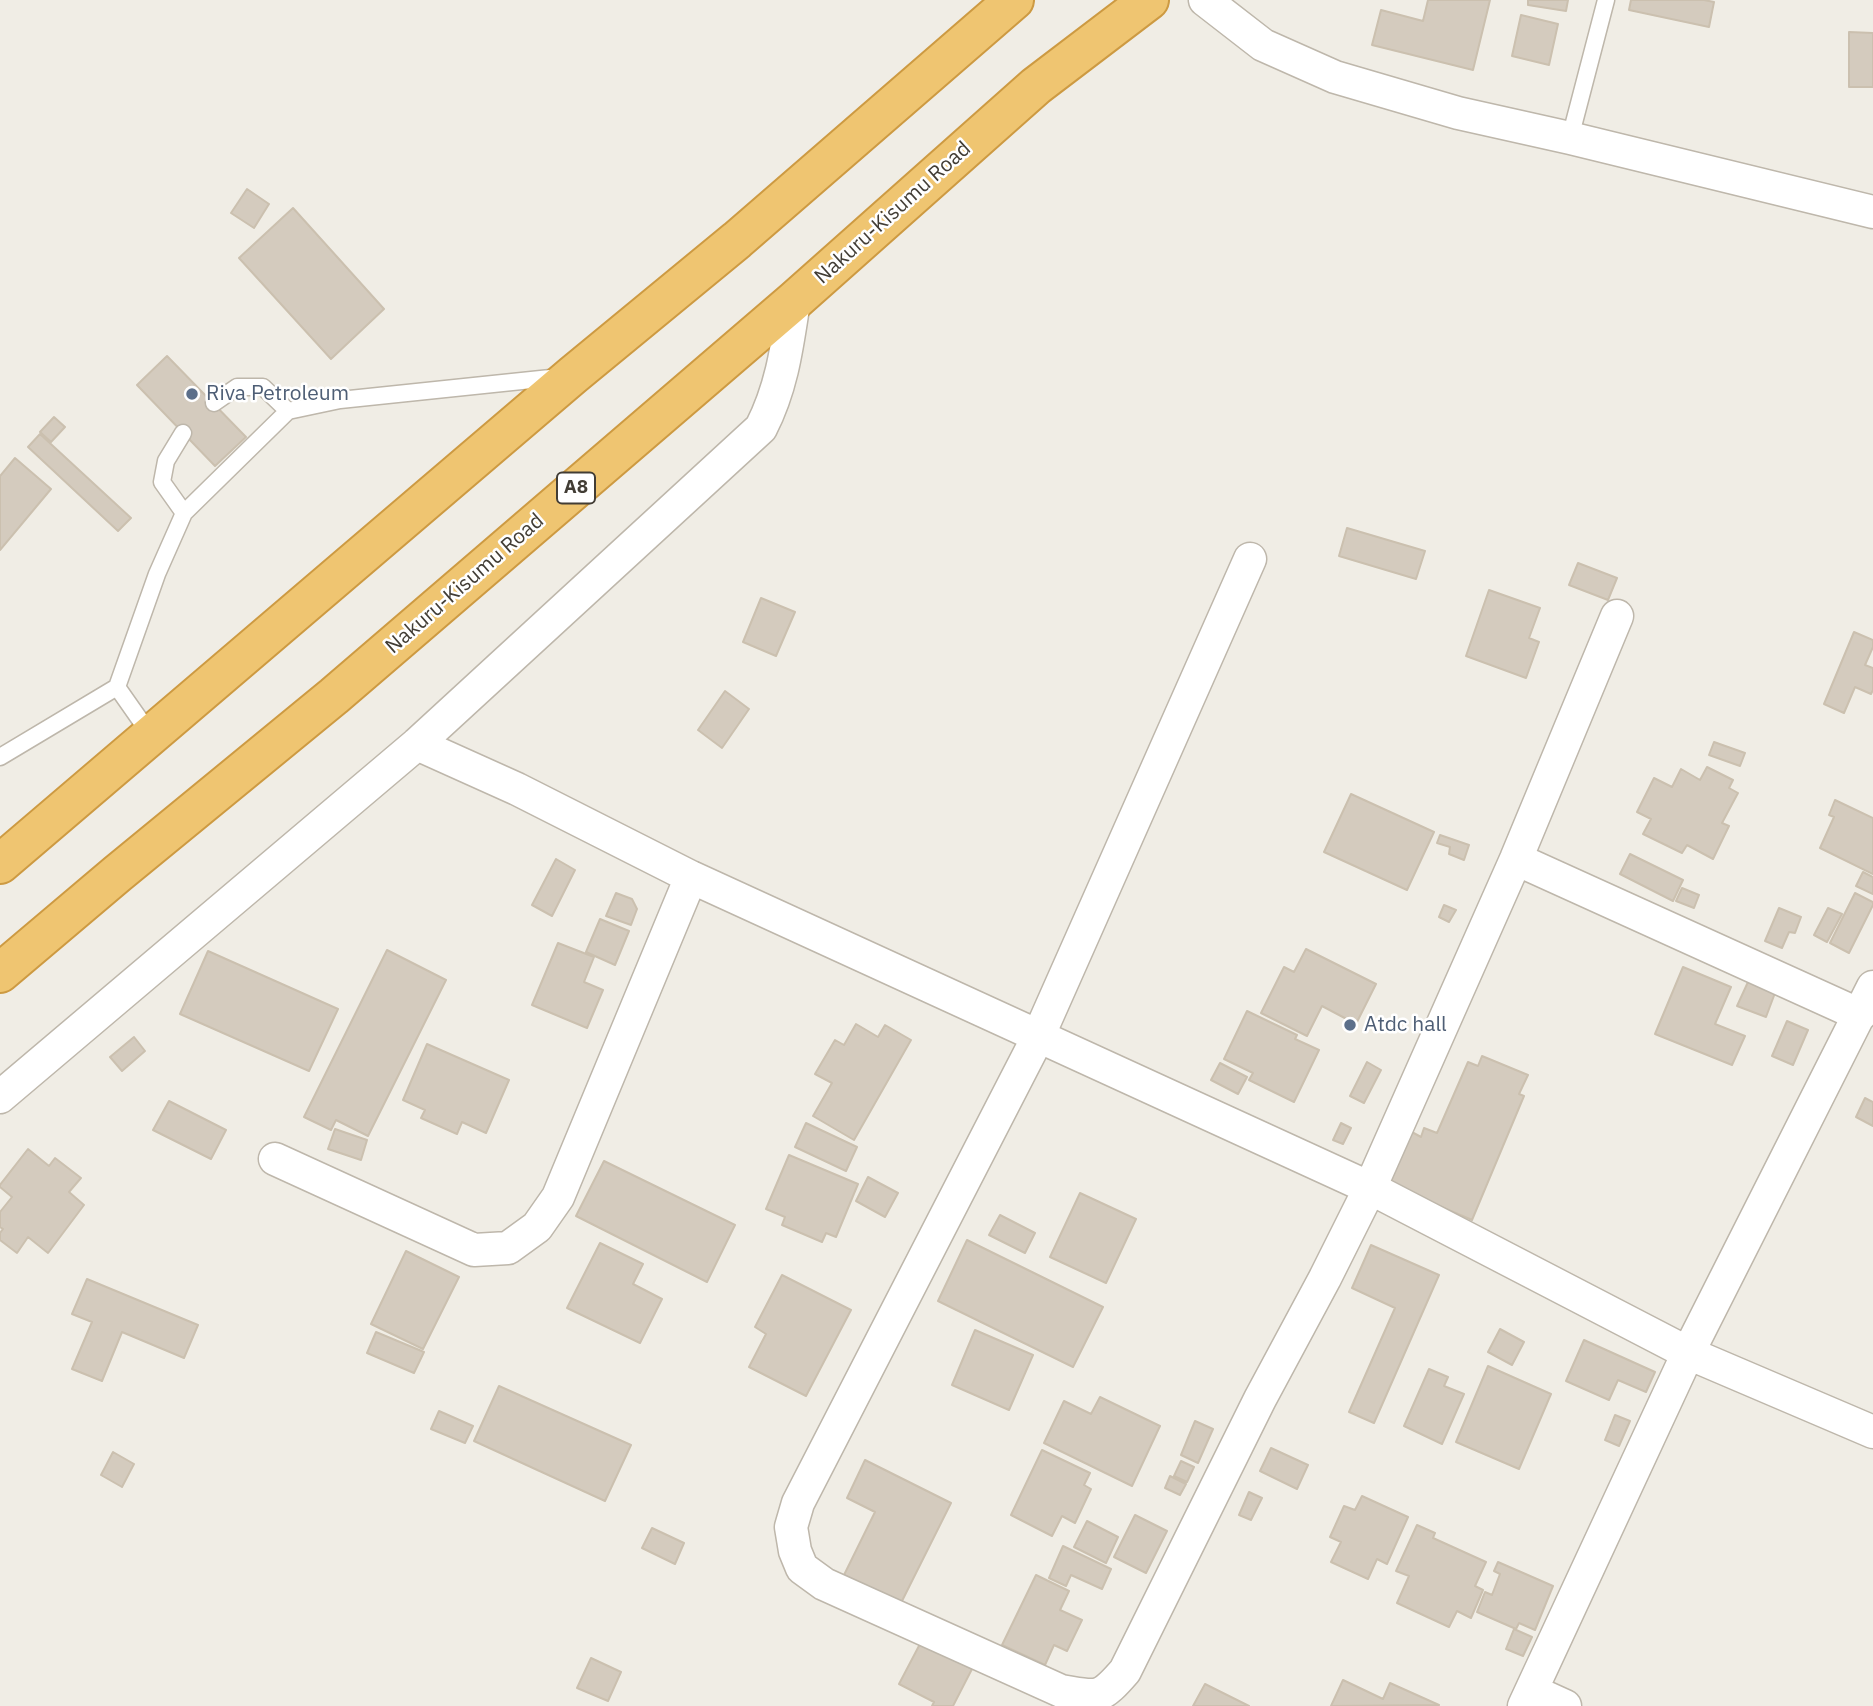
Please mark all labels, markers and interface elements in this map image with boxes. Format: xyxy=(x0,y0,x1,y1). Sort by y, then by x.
street label: Nakuru-Kisumu Road xyxy=(810,136,976,290)
place label: Riva Petroleum xyxy=(206,381,349,407)
marker: Riva Petroleum xyxy=(184,386,200,402)
road number: A8 xyxy=(557,472,595,503)
street label: Nakuru-Kisumu Road xyxy=(381,509,549,659)
place label: Atdc hall xyxy=(1364,1012,1447,1038)
marker: Atdc hall xyxy=(1342,1017,1358,1033)

